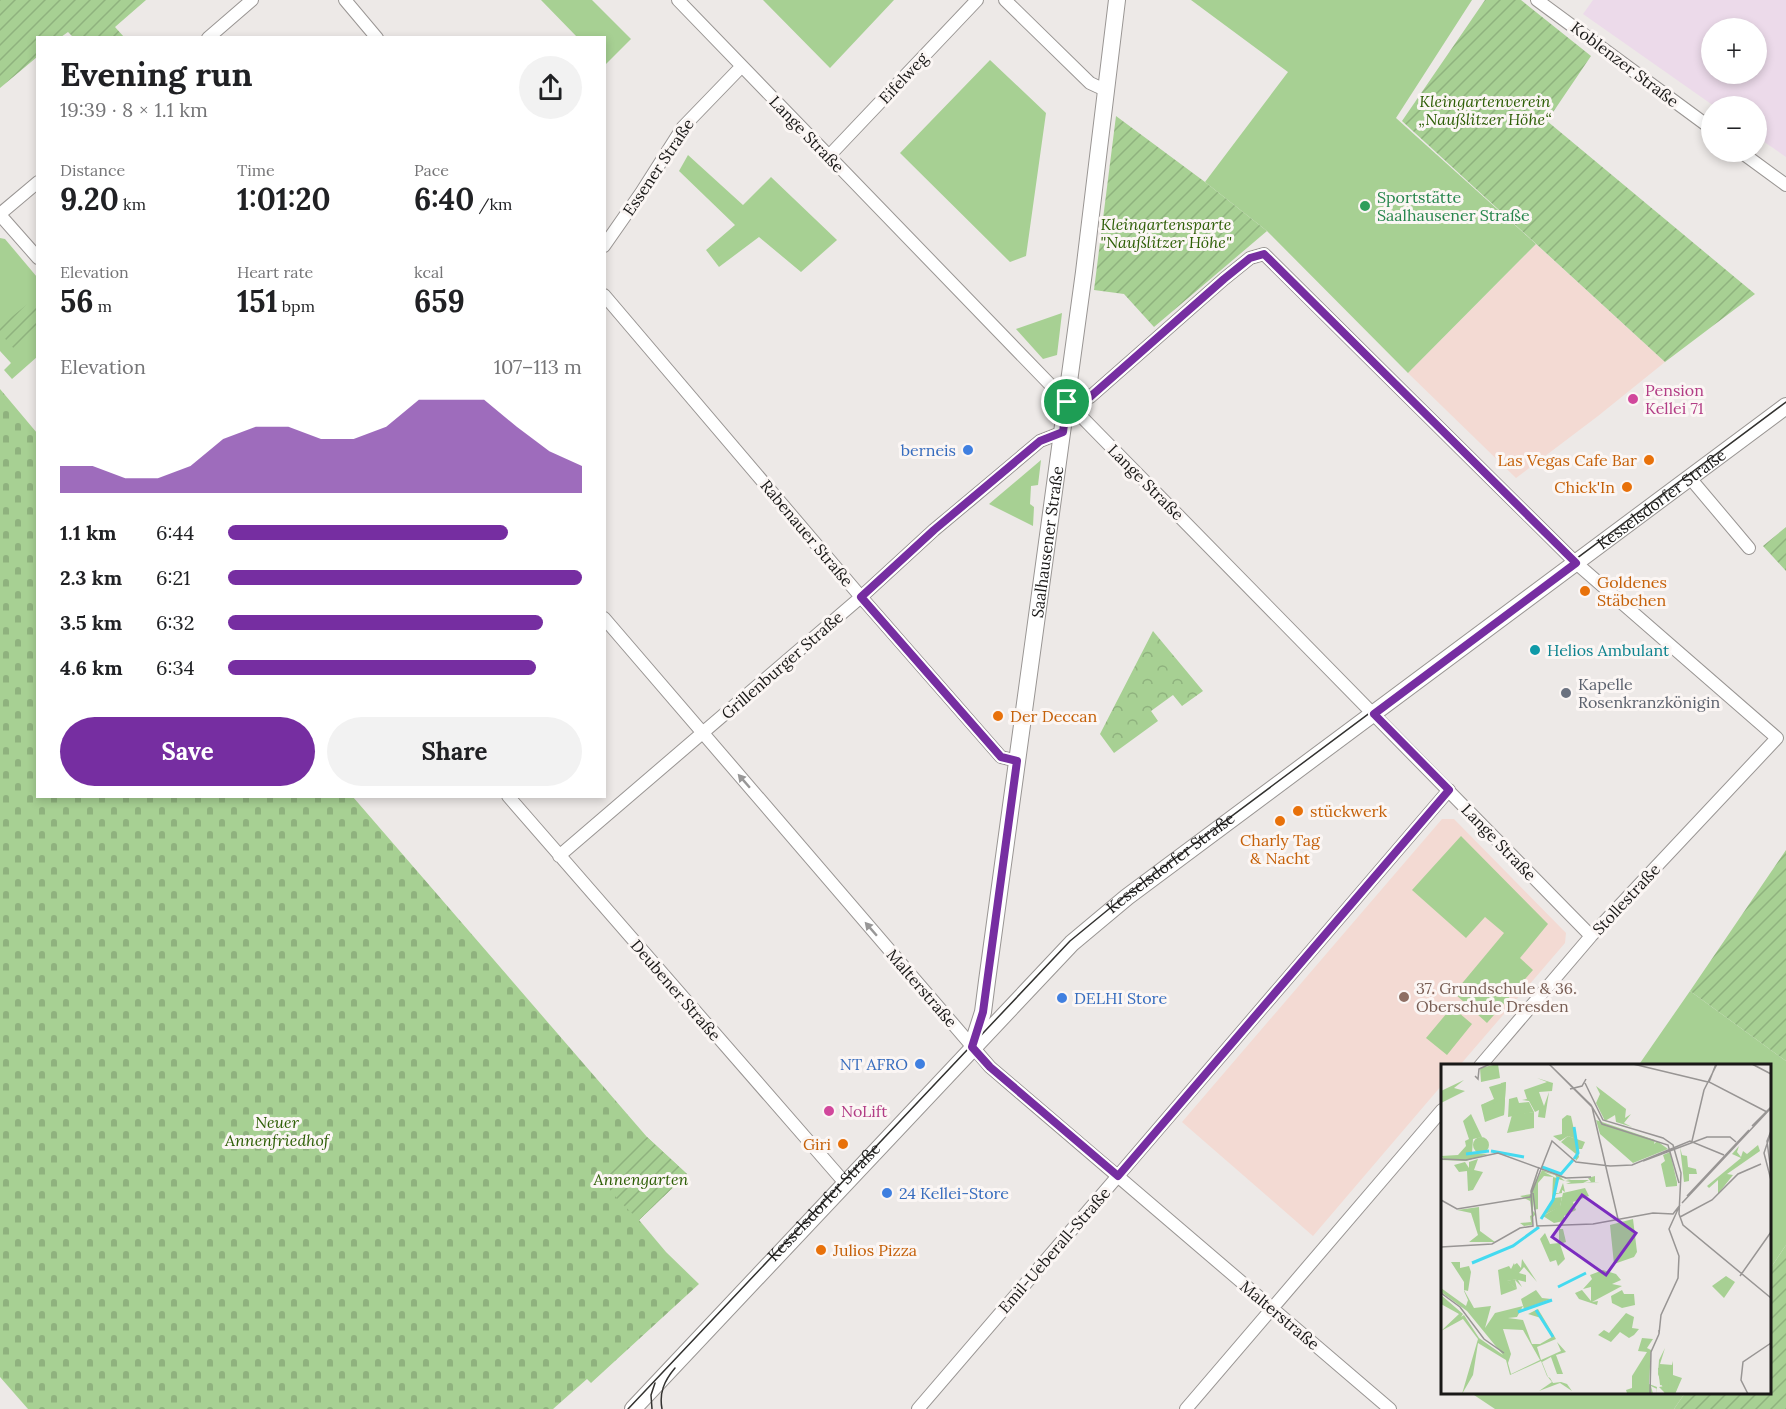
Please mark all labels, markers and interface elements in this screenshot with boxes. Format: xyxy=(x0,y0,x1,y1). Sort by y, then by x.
street label: Koblenzer Straße xyxy=(1567,17,1683,111)
map controls xyxy=(1701,18,1767,162)
button: + xyxy=(1701,18,1767,84)
street label: Eifelweg xyxy=(874,47,933,108)
text: Evening run xyxy=(60,53,252,95)
button: share xyxy=(519,56,582,119)
street label: Lange Straße xyxy=(765,91,849,177)
park label: Kleingartenverein „Naußlitzer Höhe“ xyxy=(1419,91,1551,129)
button: − xyxy=(1701,96,1767,162)
text: 19:39 · 8 × 1.1 km xyxy=(60,97,208,122)
street label: Essener Straße xyxy=(618,114,698,219)
text: Distance xyxy=(60,160,125,180)
text: Time xyxy=(237,160,275,180)
text: Pace xyxy=(414,160,449,180)
text: 9.20 xyxy=(60,180,119,218)
text: 1:01:20 xyxy=(237,180,331,218)
text: 6:40 xyxy=(414,180,474,218)
place label: Sportstätte Saalhausener Straße xyxy=(1377,187,1530,225)
text: km xyxy=(119,194,146,214)
text: /km xyxy=(474,194,512,214)
marker: Sportstätte Saalhausener Straße xyxy=(1358,199,1372,213)
park label: Kleingartensparte "Naußlitzer Höhe" xyxy=(1100,214,1232,252)
text: Elevation xyxy=(60,262,129,282)
text: Heart rate xyxy=(237,262,313,282)
text: kcal xyxy=(414,262,444,282)
text: 56 xyxy=(60,282,93,320)
text: 151 xyxy=(237,282,278,320)
text: 659 xyxy=(414,282,465,320)
text: m xyxy=(93,296,112,316)
text: bpm xyxy=(278,296,315,316)
text: Elevation xyxy=(60,354,146,379)
text: 107–113 m xyxy=(494,354,582,379)
pin xyxy=(1041,376,1092,427)
place label: Pension Kellei 71 xyxy=(1645,380,1704,418)
icon: arrive xyxy=(1050,385,1083,418)
marker: Pension Kellei 71 xyxy=(1626,392,1640,406)
place label: berneis xyxy=(901,440,956,460)
street label: Lange Straße xyxy=(1104,440,1188,524)
marker: berneis xyxy=(961,443,975,457)
street label: Kesselsdorfer Straße xyxy=(1593,444,1730,554)
place label: Las Vegas Cafe Bar xyxy=(1498,450,1637,470)
marker: Las Vegas Cafe Bar xyxy=(1642,453,1656,467)
street label: Saalhausener Straße xyxy=(1027,465,1067,619)
street label: Rabenauer Straße xyxy=(756,475,858,591)
place label: Chick'In xyxy=(1554,477,1615,497)
marker: Chick'In xyxy=(1620,480,1634,494)
text: 1.1 km xyxy=(60,520,116,545)
text: 6:44 xyxy=(156,520,194,545)
text: 2.3 km xyxy=(60,565,122,590)
text: 6:21 xyxy=(156,565,191,590)
place label: Goldenes Stäbchen xyxy=(1597,572,1667,610)
marker: Goldenes Stäbchen xyxy=(1578,584,1592,598)
street label: Grillenburger Straße xyxy=(717,606,847,723)
text: 3.5 km xyxy=(60,610,122,635)
text: 6:32 xyxy=(156,610,194,635)
place label: Helios Ambulant xyxy=(1547,640,1670,660)
marker: Helios Ambulant xyxy=(1528,643,1542,657)
text: 4.6 km xyxy=(60,655,123,680)
text: 6:34 xyxy=(156,655,195,680)
place label: Kapelle Rosenkranzkönigin xyxy=(1578,674,1720,712)
marker: Kapelle Rosenkranzkönigin xyxy=(1559,686,1573,700)
place label: Der Deccan xyxy=(1010,706,1097,726)
marker: Der Deccan xyxy=(991,709,1005,723)
button: Save xyxy=(60,717,315,786)
button: Share xyxy=(327,717,582,786)
one-way arrow xyxy=(738,773,751,789)
street label: Lange Straße xyxy=(1457,799,1541,885)
place label: stückwerk xyxy=(1310,801,1387,821)
marker: stückwerk xyxy=(1291,804,1305,818)
street label: Kesselsdorfer Straße xyxy=(1102,807,1238,917)
marker: Charly Tag & Nacht xyxy=(1273,814,1287,828)
place label: Charly Tag & Nacht xyxy=(1240,830,1321,868)
street label: Stollestraße xyxy=(1588,859,1664,939)
one-way arrow xyxy=(865,922,878,937)
street label: Deubener Straße xyxy=(627,935,726,1045)
street label: Malterstraße xyxy=(883,945,962,1032)
place label: 37. Grundschule & 36. Oberschule Dresden xyxy=(1416,978,1577,1016)
place label: DELHI Store xyxy=(1074,988,1167,1008)
marker: 37. Grundschule & 36. Oberschule Dresden xyxy=(1397,990,1411,1004)
marker: DELHI Store xyxy=(1055,991,1069,1005)
place label: NT AFRO xyxy=(840,1054,908,1074)
marker: NT AFRO xyxy=(913,1057,927,1071)
inset map xyxy=(1441,1064,1771,1394)
place label: NoLift xyxy=(841,1101,888,1121)
marker: NoLift xyxy=(822,1104,836,1118)
park label: Neuer Annenfriedhof xyxy=(224,1112,331,1150)
place label: Giri xyxy=(803,1134,831,1154)
marker: Giri xyxy=(836,1137,850,1151)
street label: Kesselsdorfer Straße xyxy=(763,1138,885,1265)
park label: Annengarten xyxy=(593,1169,689,1189)
place label: 24 Kellei-Store xyxy=(899,1183,1009,1203)
street label: Emil-Ueberall-Straße xyxy=(994,1183,1114,1317)
marker: 24 Kellei-Store xyxy=(880,1186,894,1200)
place label: Julios Pizza xyxy=(832,1240,917,1260)
marker: Julios Pizza xyxy=(814,1243,828,1257)
street label: Malterstraße xyxy=(1236,1276,1324,1354)

